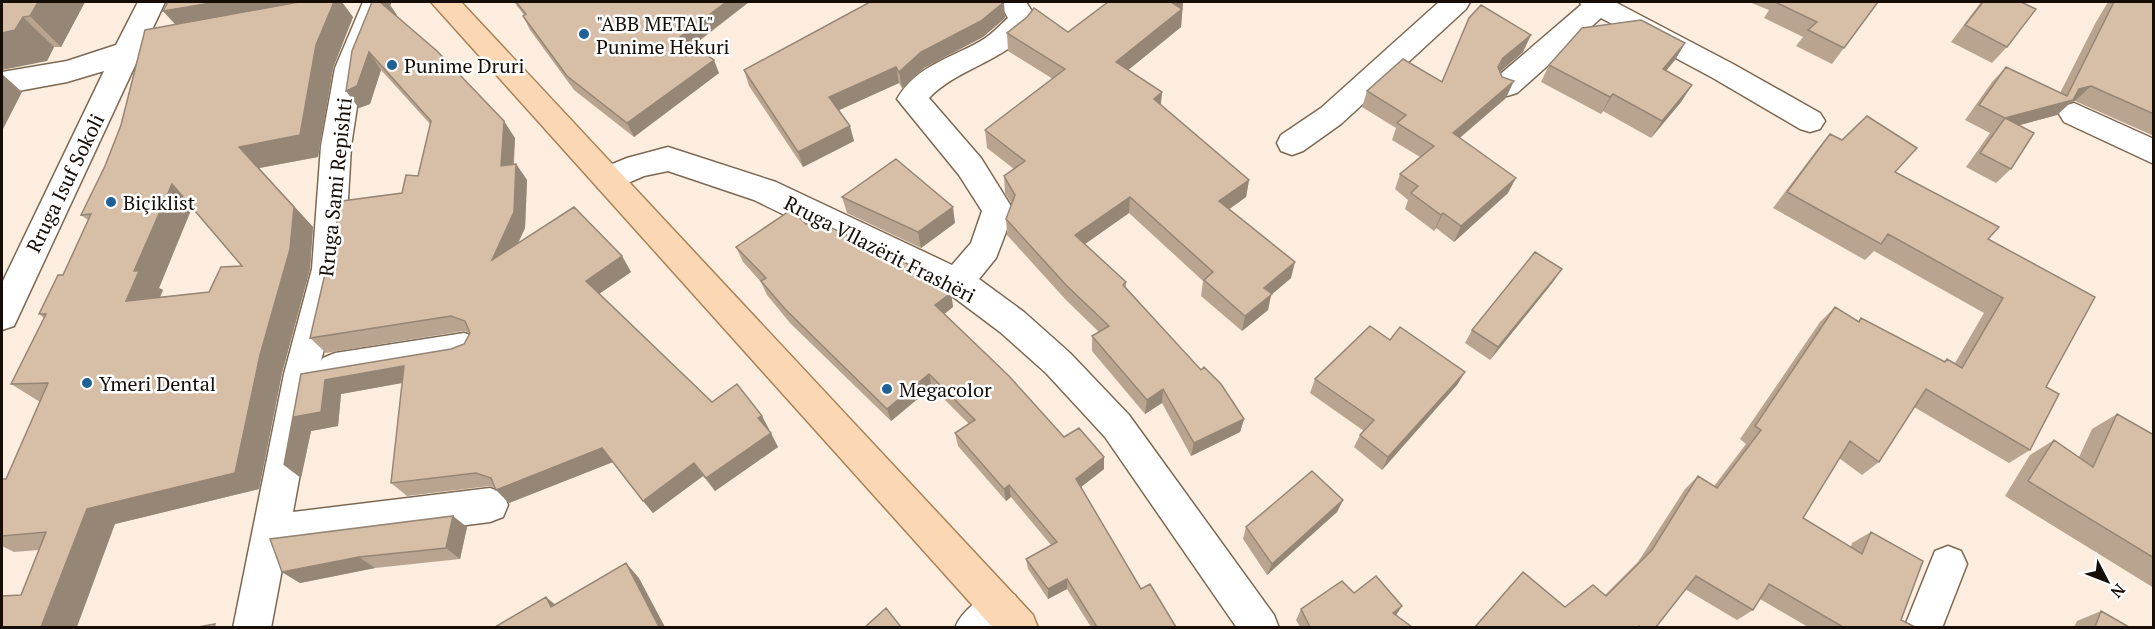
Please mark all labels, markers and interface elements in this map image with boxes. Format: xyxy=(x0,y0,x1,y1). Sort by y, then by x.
place label: "ABB METAL" Punime Hekuri xyxy=(596,10,730,60)
marker: "ABB METAL" Punime Hekuri xyxy=(577,27,591,41)
place label: Punime Druri xyxy=(404,52,524,79)
marker: Punime Druri xyxy=(385,58,399,72)
street label: Rruga Sami Repishti xyxy=(312,96,358,278)
street label: Rruga Isuf Sokoli xyxy=(20,109,110,257)
place label: Biçiklist xyxy=(123,189,196,216)
street label: Rruga Vllazërit Frashëri xyxy=(780,189,980,309)
marker: Biçiklist xyxy=(104,195,118,209)
place label: Ymeri Dental xyxy=(99,370,216,397)
marker: Ymeri Dental xyxy=(80,376,94,390)
place label: Megacolor xyxy=(899,376,992,403)
marker: Megacolor xyxy=(880,382,894,396)
north arrow xyxy=(2077,551,2137,611)
text: N xyxy=(2106,579,2130,603)

